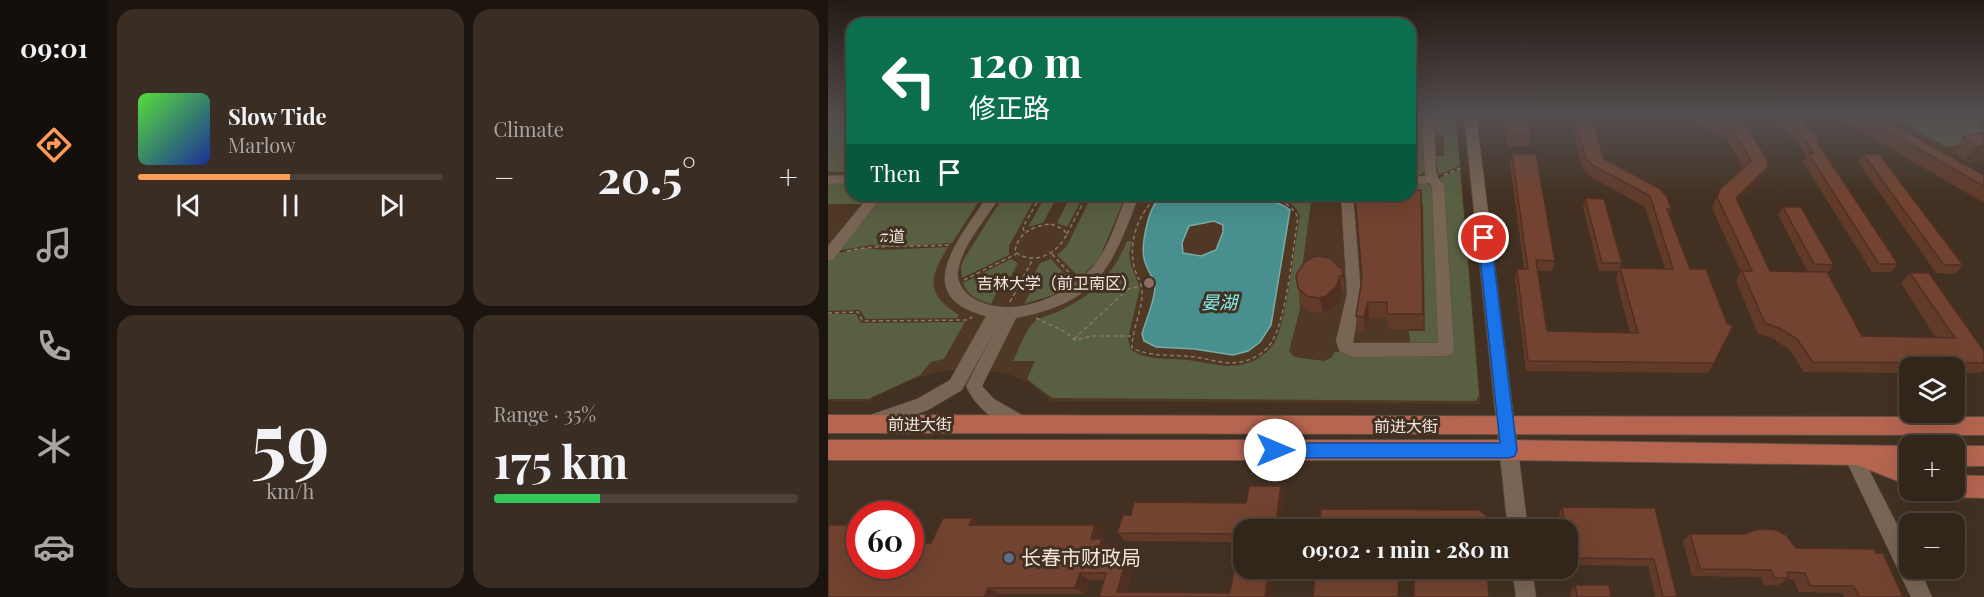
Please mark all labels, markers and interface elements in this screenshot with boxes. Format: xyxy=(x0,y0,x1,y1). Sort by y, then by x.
text: 09:01 xyxy=(20,29,88,65)
text: 120 m xyxy=(969,33,1082,89)
icon: left xyxy=(870,42,948,120)
text: 修正路 xyxy=(969,89,1050,125)
text: Slow Tide xyxy=(228,101,327,131)
text: Climate xyxy=(494,115,564,142)
icon: directions xyxy=(33,124,75,166)
text: Marlow xyxy=(228,131,296,158)
text: 20.5° xyxy=(597,145,696,205)
text: − xyxy=(494,154,515,198)
text: + xyxy=(779,154,798,198)
icon: arrive xyxy=(933,156,966,189)
text: Then xyxy=(870,158,921,188)
icon: previous xyxy=(172,189,205,222)
icon: pause xyxy=(274,189,307,222)
icon: next xyxy=(375,189,408,222)
pin xyxy=(1458,212,1509,263)
icon: arrive xyxy=(1467,221,1500,254)
icon: music xyxy=(33,224,75,266)
street label: π道 xyxy=(879,225,905,246)
place label: 吉林大学（前卫南区） xyxy=(977,272,1137,293)
marker: 吉林大学（前卫南区） xyxy=(1142,276,1156,290)
water label: 晏湖 xyxy=(1201,290,1240,314)
icon: phone xyxy=(33,325,75,367)
map controls xyxy=(1899,357,1965,579)
button: layers xyxy=(1899,357,1965,423)
text: 59 xyxy=(251,386,330,490)
text: Range · 35% xyxy=(494,400,596,427)
street label: 前进大街 xyxy=(888,413,952,434)
street label: 前进大街 xyxy=(1374,415,1438,436)
position arrow xyxy=(1243,418,1307,482)
icon: climate xyxy=(33,425,75,467)
text: 175 km xyxy=(494,430,628,490)
button: + xyxy=(1899,435,1965,501)
text: km/h xyxy=(266,477,314,504)
speed limit sign: 60 xyxy=(846,501,924,579)
button: − xyxy=(1899,513,1965,579)
icon: car xyxy=(33,526,75,568)
text: 09:02 · 1 min · 280 m xyxy=(1302,534,1509,564)
place label: 长春市财政局 xyxy=(1021,543,1141,570)
marker: 长春市财政局 xyxy=(1002,551,1016,565)

